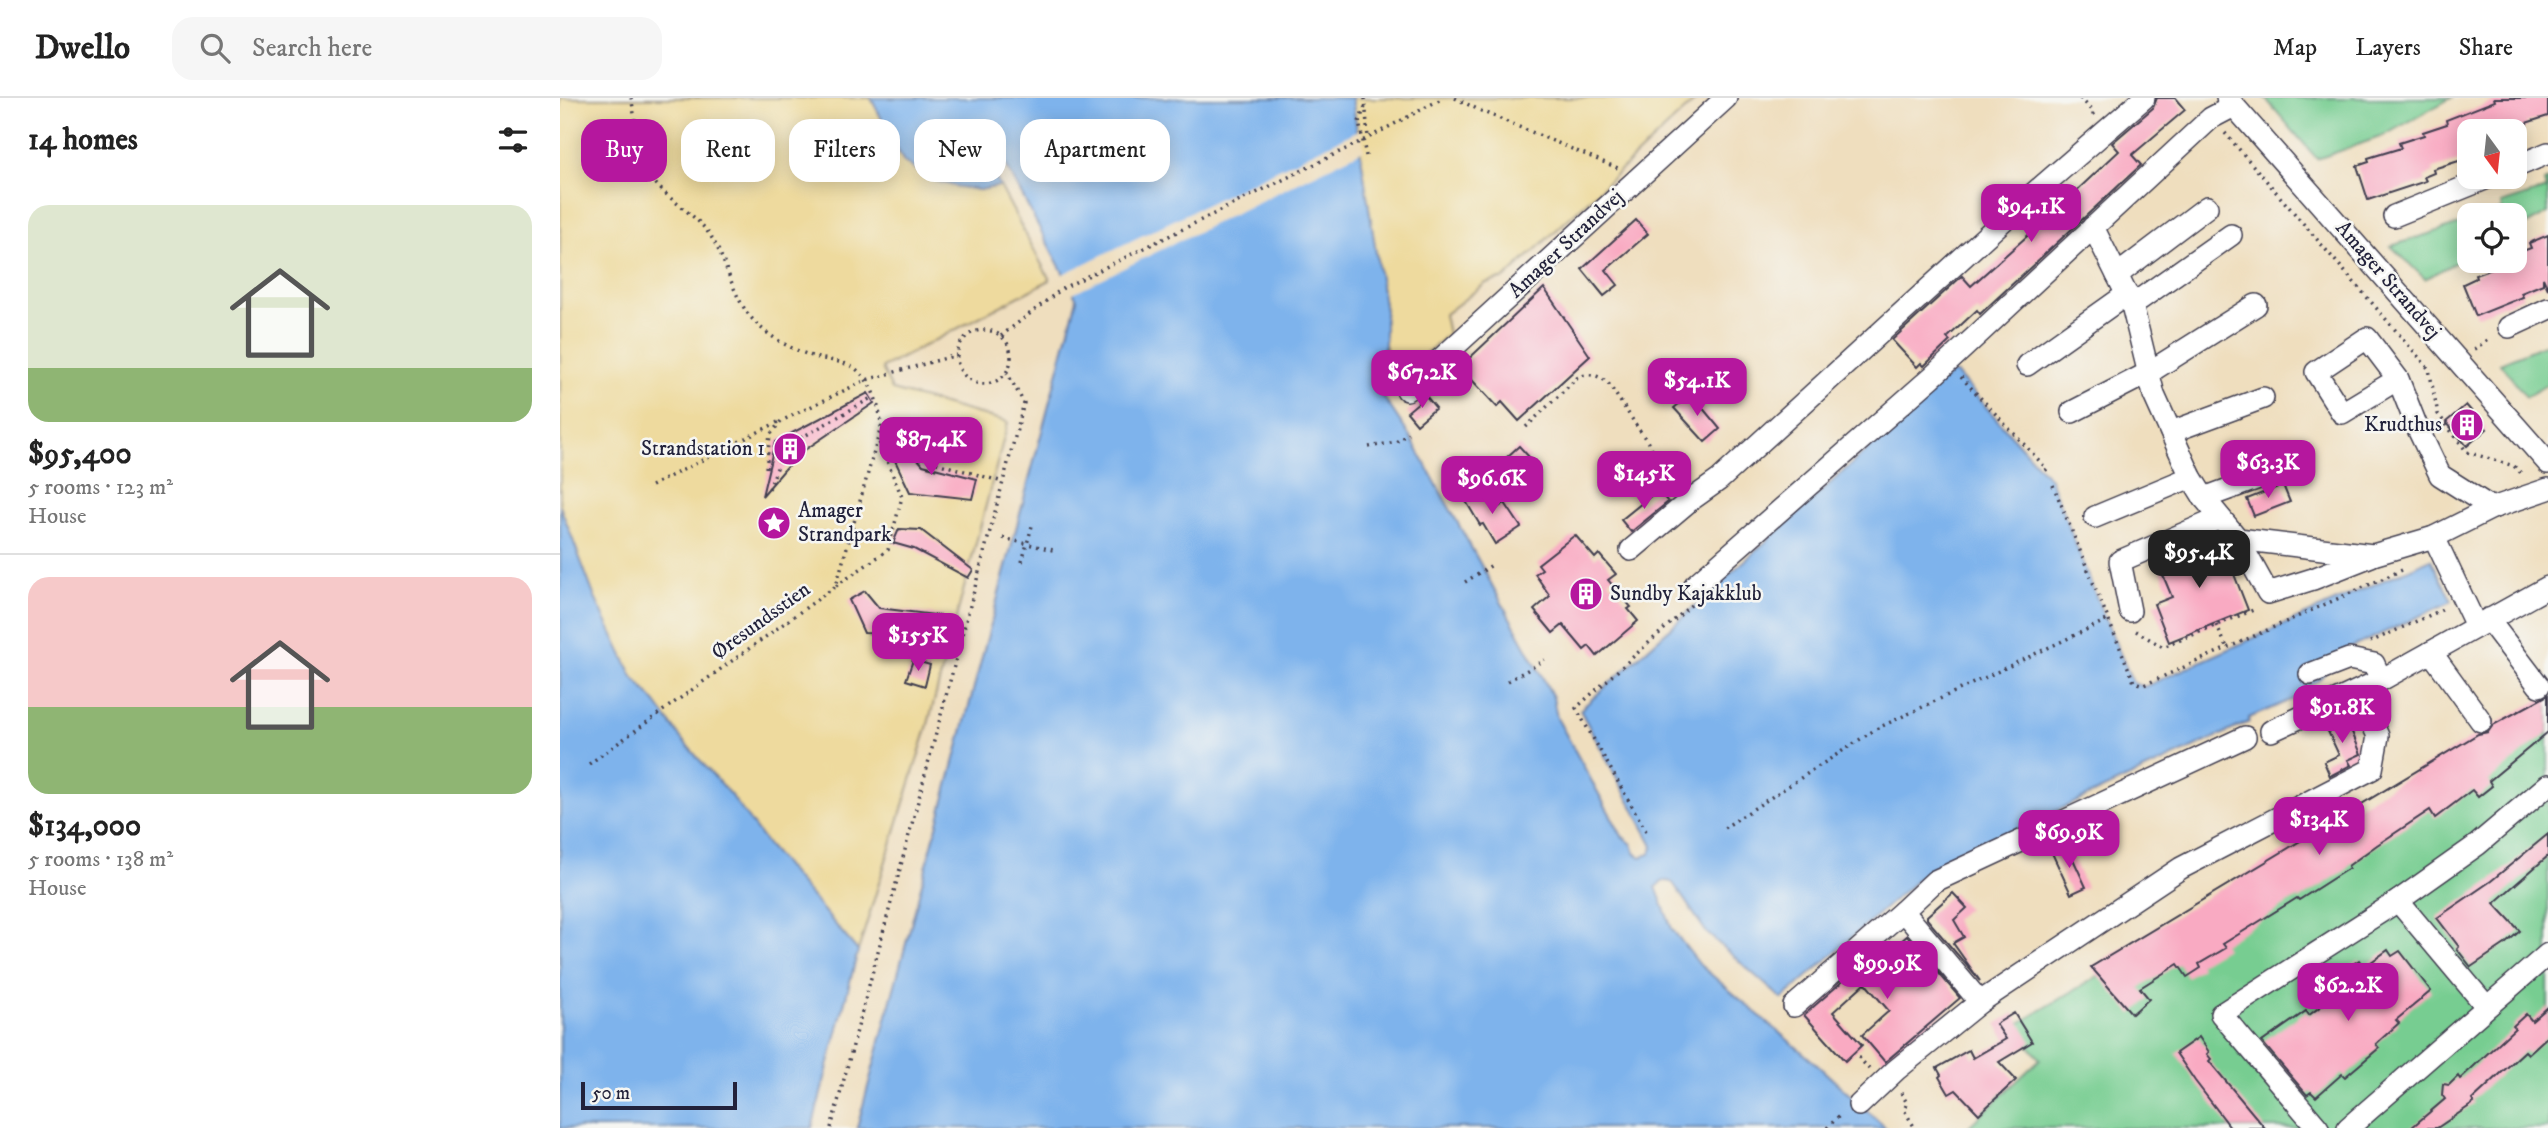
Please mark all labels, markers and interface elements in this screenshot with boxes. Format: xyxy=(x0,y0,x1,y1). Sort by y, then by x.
search box xyxy=(172,17,662,80)
text: Dwello xyxy=(35,28,130,69)
icon: search xyxy=(196,29,234,67)
text: Search here xyxy=(252,32,372,65)
text: Map xyxy=(2273,33,2317,63)
text: Layers xyxy=(2355,33,2421,63)
text: Share xyxy=(2459,33,2513,63)
chip: Buy xyxy=(581,119,667,182)
chip: Rent xyxy=(681,119,775,182)
chip: Filters xyxy=(789,119,900,182)
chip: New xyxy=(914,119,1006,182)
chip: Apartment xyxy=(1020,119,1170,182)
north arrow xyxy=(2457,119,2527,189)
map controls xyxy=(2457,119,2527,273)
icon: filters xyxy=(494,121,532,159)
text: 14 homes xyxy=(28,122,138,159)
street label: Amager Strandvej xyxy=(1503,184,1629,304)
pin: $94.1K xyxy=(1974,184,2088,244)
text: $94.1K xyxy=(1997,192,2065,221)
button: locate xyxy=(2457,203,2527,273)
street label: Amager Strandvej xyxy=(2330,216,2446,344)
icon: home xyxy=(217,250,343,376)
pin: $67.2K xyxy=(1365,350,1479,410)
text: $67.2K xyxy=(1387,358,1457,387)
pin: $54.1K xyxy=(1640,358,1754,418)
text: $54.1K xyxy=(1664,366,1730,395)
building icon: Krudthus xyxy=(2448,406,2486,444)
place label: Krudthus xyxy=(2364,412,2442,438)
pin: $87.4K xyxy=(874,418,988,477)
text: $87.4K xyxy=(895,425,967,454)
building icon: Strandstation 1 xyxy=(771,430,809,468)
text: $95,400 xyxy=(28,436,132,473)
place label: Strandstation 1 xyxy=(641,436,765,462)
pin: $63.3K xyxy=(2211,440,2325,500)
text: $63.3K xyxy=(2236,448,2300,477)
pin: $145K xyxy=(1595,452,1693,511)
pin: $96.6K xyxy=(1435,456,1549,516)
text: $145K xyxy=(1613,459,1675,488)
text: $96.6K xyxy=(1457,464,1527,493)
text: 5 rooms · 123 m² xyxy=(28,473,173,502)
place label: Amager Strandpark xyxy=(798,498,892,548)
text: House xyxy=(28,502,86,531)
place icon: Amager Strandpark xyxy=(755,504,793,542)
pin: $95.4K xyxy=(2142,531,2256,590)
text: $95.4K xyxy=(2164,538,2234,567)
building icon: Sundby Kajakklub xyxy=(1567,575,1605,613)
street label: Øresundsstien xyxy=(707,576,815,666)
place label: Sundby Kajakklub xyxy=(1610,581,1762,607)
pin: $155K xyxy=(869,614,967,673)
text: $155K xyxy=(888,621,948,650)
icon: home xyxy=(217,622,343,748)
pin: $91.8K xyxy=(2285,686,2399,745)
text: $91.8K xyxy=(2309,693,2375,722)
pin: $134K xyxy=(2270,798,2368,857)
text: $134K xyxy=(2290,805,2348,834)
text: $134,000 xyxy=(28,808,141,845)
pin: $69.9K xyxy=(2012,810,2126,870)
text: $69.9K xyxy=(2034,818,2104,847)
text: 5 rooms · 138 m² xyxy=(28,845,173,874)
text: House xyxy=(28,874,86,903)
pin: $99.9K xyxy=(1830,942,1944,1001)
text: $99.9K xyxy=(1853,949,1921,978)
pin: $62.2K xyxy=(2291,964,2405,1023)
text: $62.2K xyxy=(2313,971,2383,1000)
scale bar xyxy=(581,1079,737,1111)
text: 50 m xyxy=(592,1082,630,1105)

